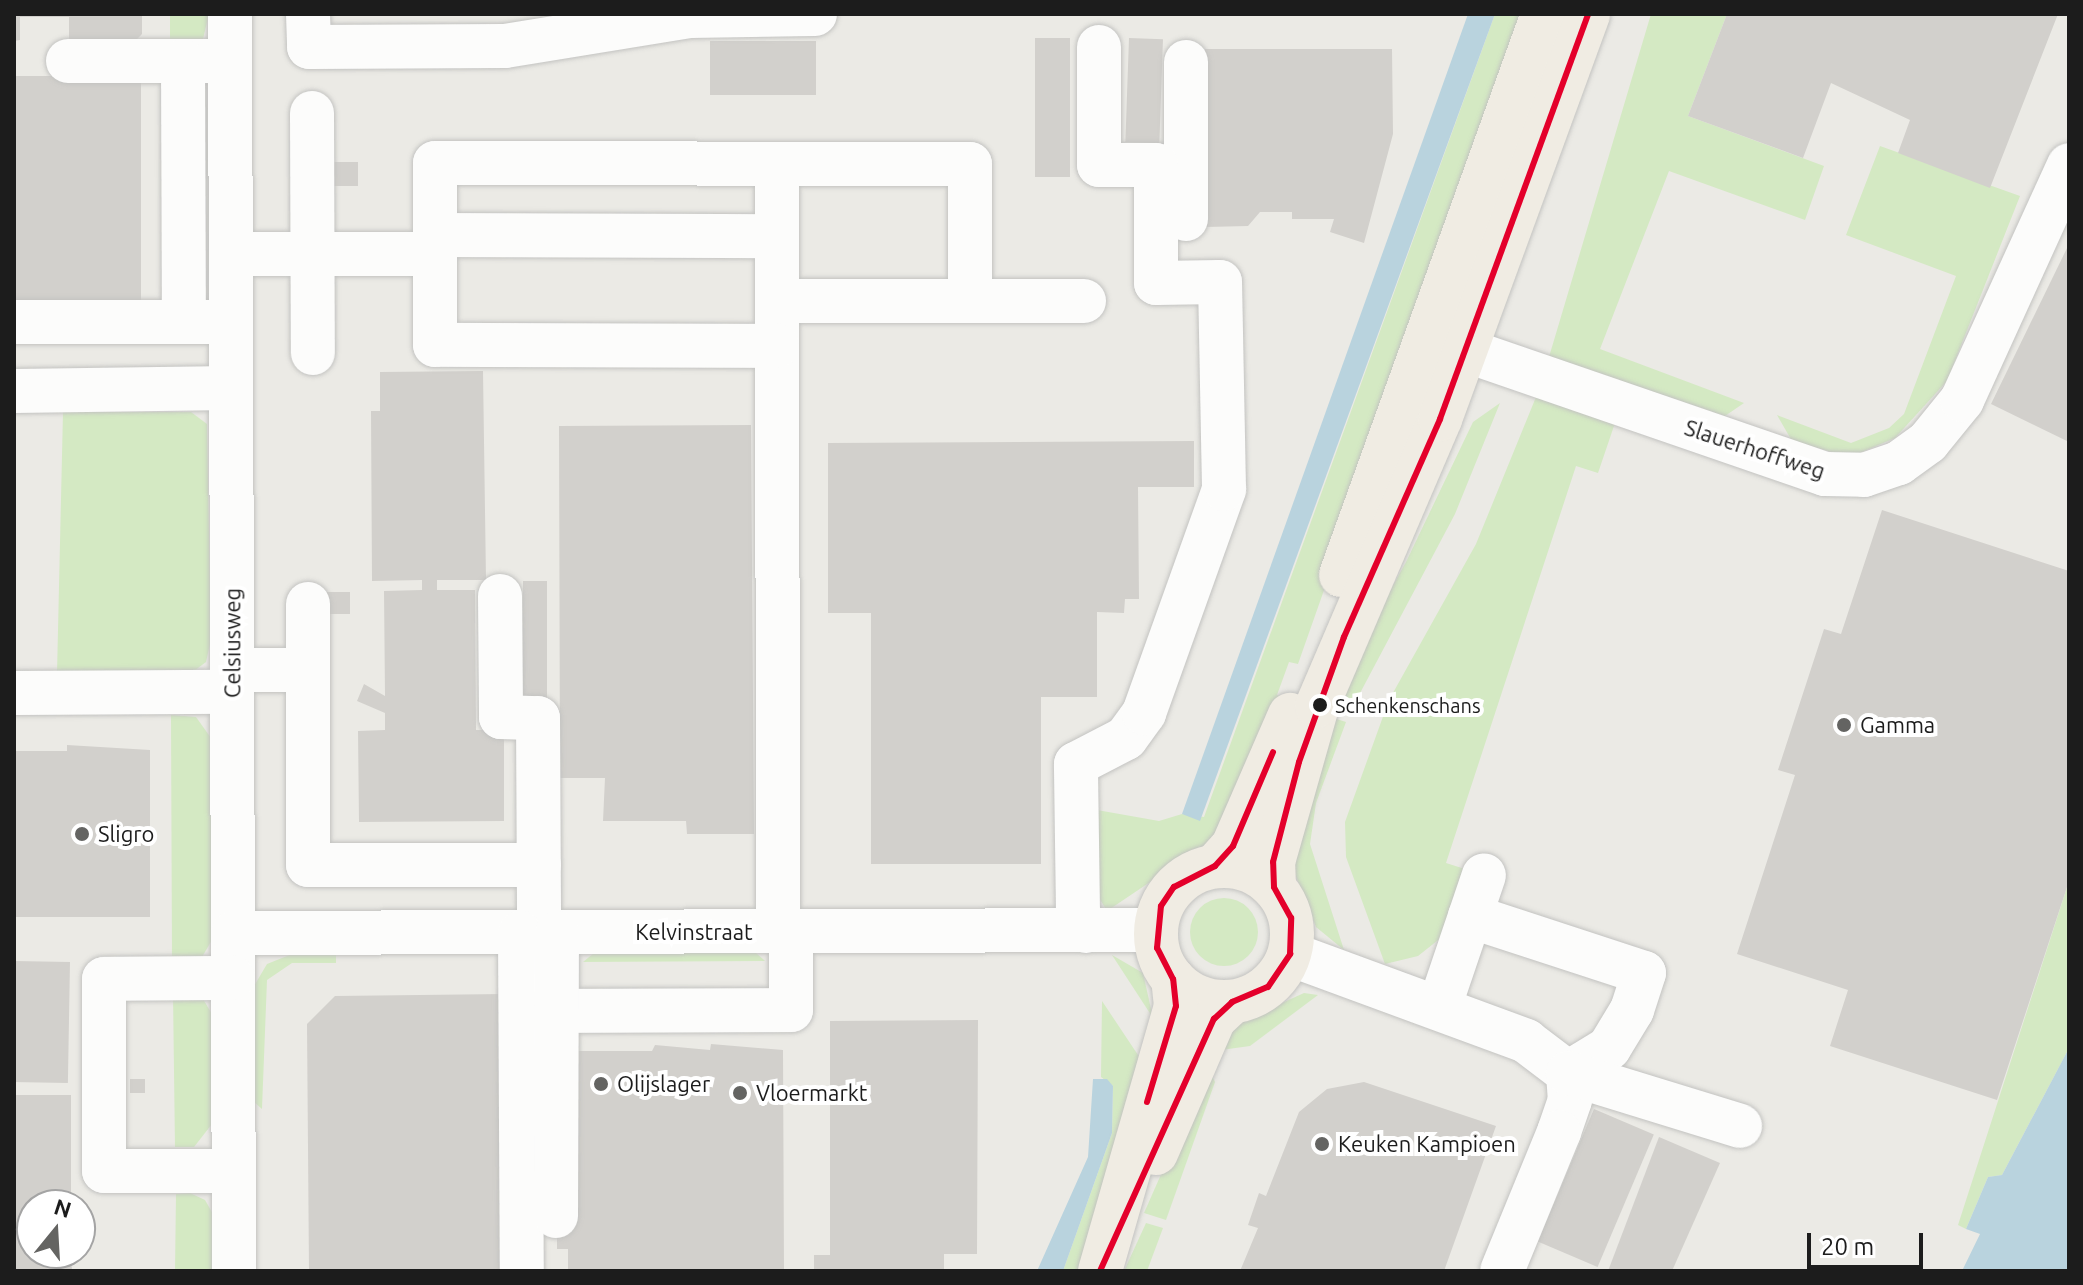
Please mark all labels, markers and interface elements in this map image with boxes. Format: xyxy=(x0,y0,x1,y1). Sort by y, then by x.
street label: Slauerhoffweg xyxy=(1681,414,1829,484)
street label: Celsiusweg xyxy=(219,588,245,698)
place label: Schenkenschans xyxy=(1335,693,1481,717)
marker: Schenkenschans xyxy=(1312,697,1328,713)
place label: Gamma xyxy=(1860,712,1935,738)
marker: Gamma xyxy=(1835,716,1853,734)
place label: Sligro xyxy=(98,821,154,847)
marker: Sligro xyxy=(73,825,91,843)
street label: Kelvinstraat xyxy=(635,919,753,945)
place label: Olijslager xyxy=(617,1071,710,1097)
marker: Olijslager xyxy=(592,1075,610,1093)
place label: Vloermarkt xyxy=(756,1080,867,1106)
marker: Vloermarkt xyxy=(731,1084,749,1102)
place label: Keuken Kampioen xyxy=(1338,1131,1516,1157)
marker: Keuken Kampioen xyxy=(1313,1135,1331,1153)
north arrow xyxy=(16,1189,96,1269)
text: N xyxy=(51,1193,75,1222)
scale bar xyxy=(1811,1217,1927,1267)
text: 20 m xyxy=(1821,1233,1874,1260)

